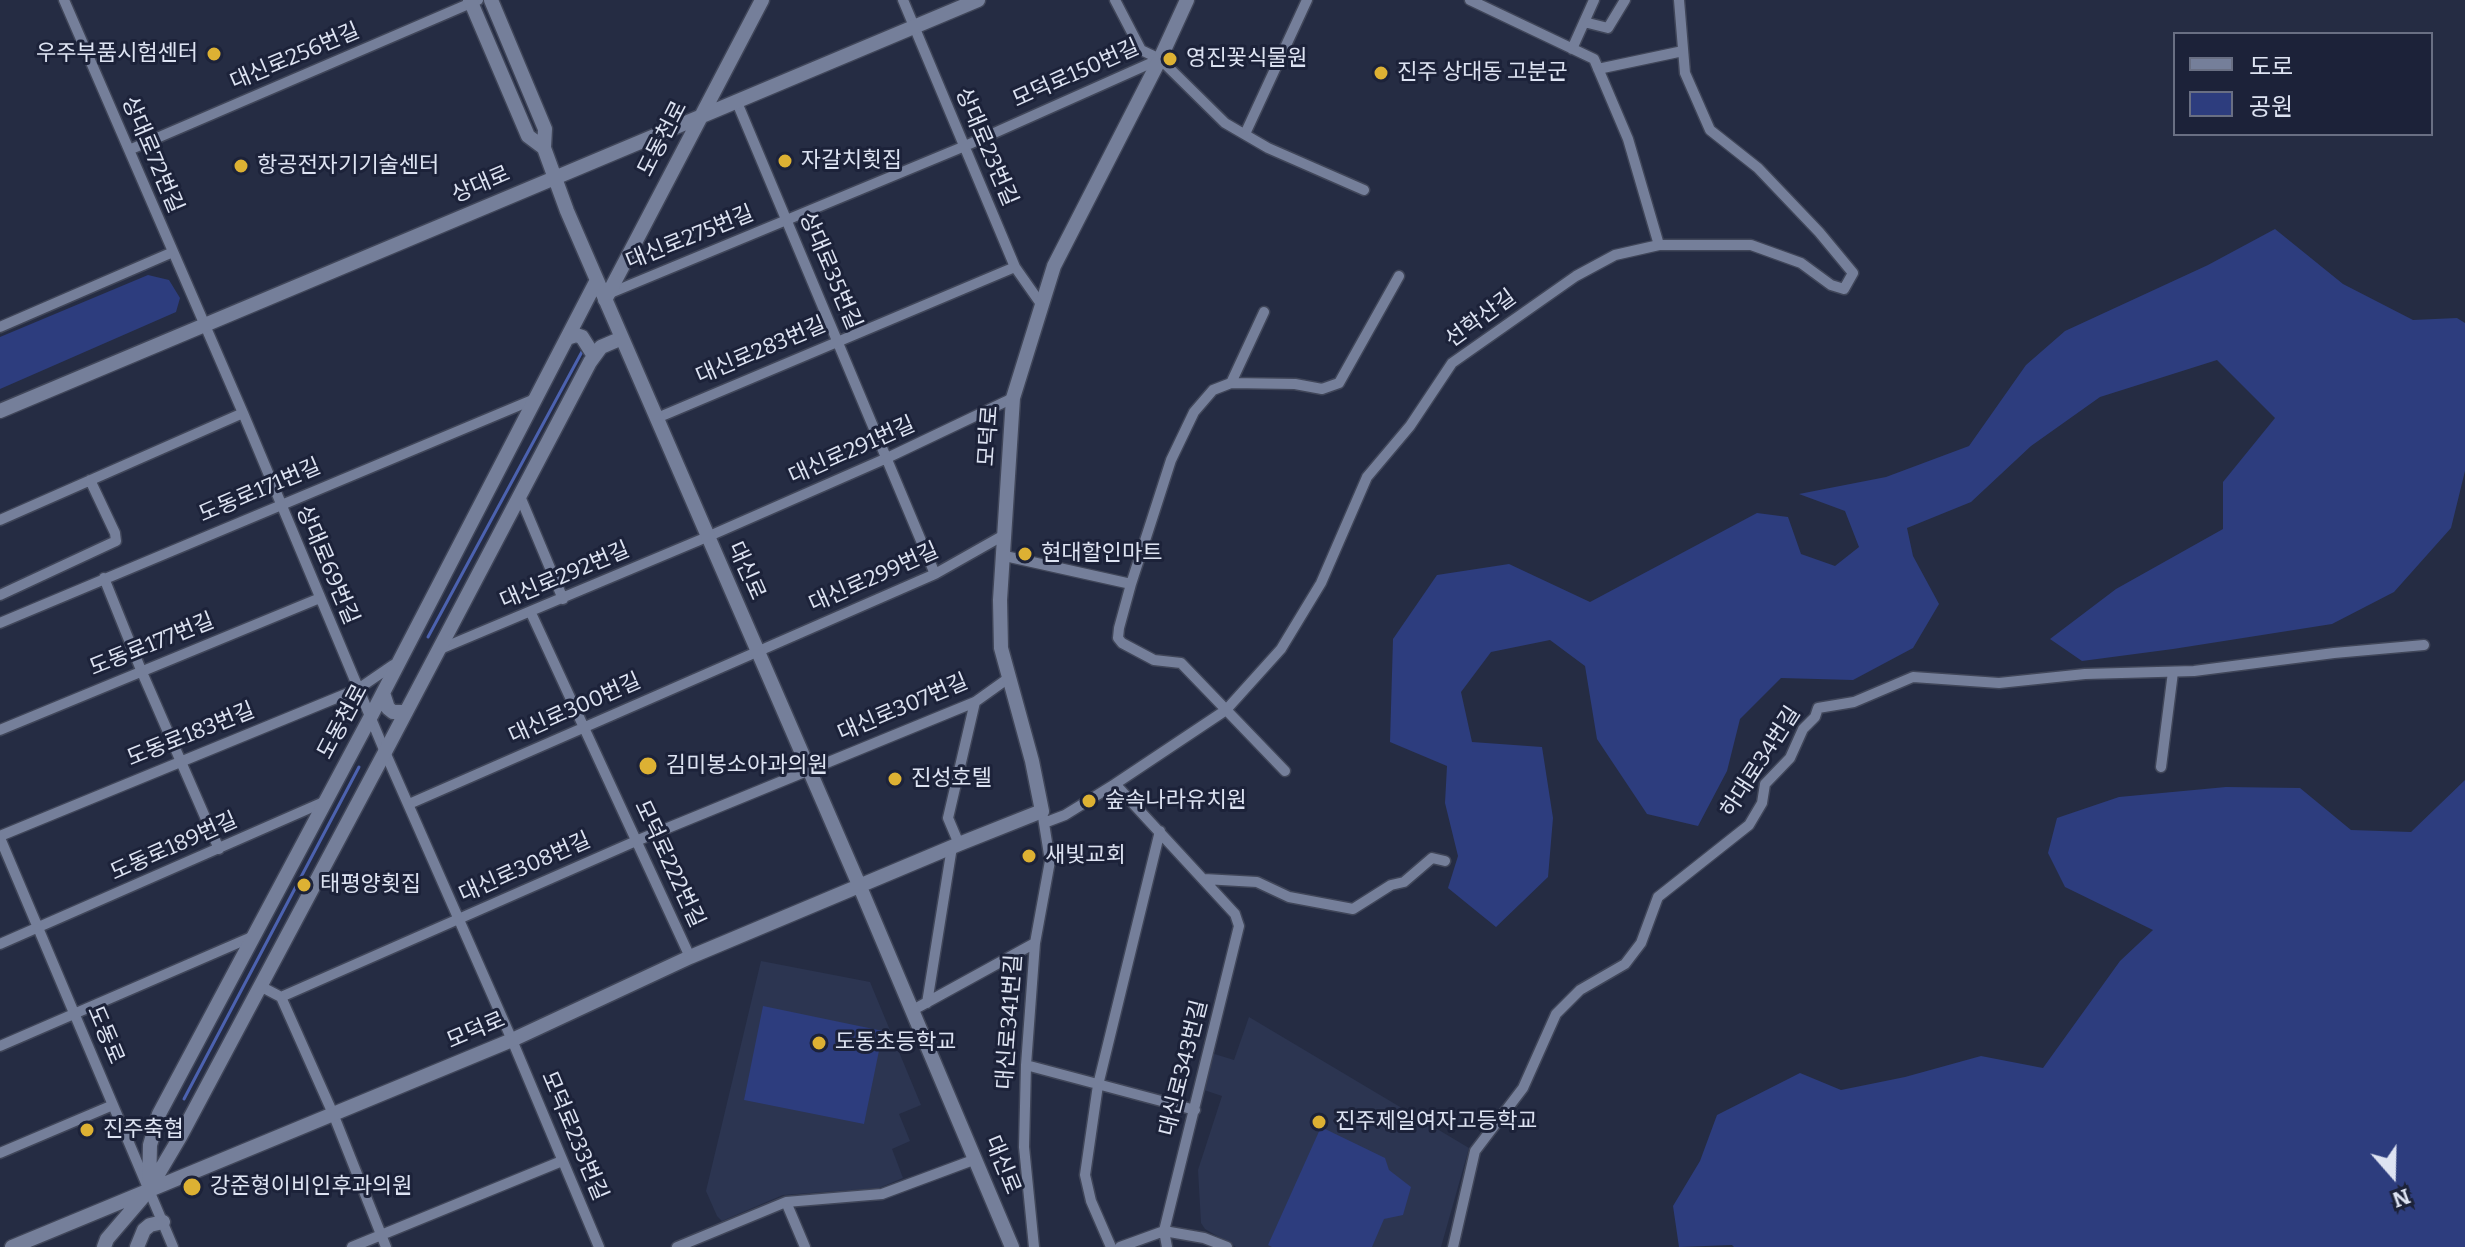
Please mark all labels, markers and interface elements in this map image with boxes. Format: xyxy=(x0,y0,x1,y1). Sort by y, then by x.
street label: 대신로256번길 xyxy=(226,18,364,96)
legend xyxy=(2173,32,2433,136)
street label: 모덕로150번길 xyxy=(1009,34,1143,114)
place label: 우주부품시험센터 xyxy=(36,41,198,67)
marker: 우주부품시험센터 xyxy=(205,45,223,63)
place label: 영진꽃식물원 xyxy=(1186,46,1307,72)
marker: 영진꽃식물원 xyxy=(1161,50,1179,68)
text: 도로 xyxy=(2249,53,2293,81)
place label: 진주 상대동 고분군 xyxy=(1397,60,1568,86)
marker: 진주 상대동 고분군 xyxy=(1372,64,1390,82)
street label: 상대로23번길 xyxy=(949,84,1023,210)
street label: 상대로72번길 xyxy=(116,93,188,217)
text: 공원 xyxy=(2249,93,2293,121)
street label: 도동천로 xyxy=(633,97,693,181)
place label: 자갈치횟집 xyxy=(801,148,902,174)
marker: 자갈치횟집 xyxy=(776,152,794,170)
place label: 항공전자기기술센터 xyxy=(257,153,439,179)
marker: 항공전자기기술센터 xyxy=(232,157,250,175)
street label: 상대로 xyxy=(448,161,514,209)
street label: 대신로275번길 xyxy=(622,200,758,276)
street label: 상대로35번길 xyxy=(793,208,867,334)
street label: 선학산길 xyxy=(1440,285,1522,353)
street label: 대신로283번길 xyxy=(692,312,830,390)
street label: 모덕로 xyxy=(974,405,1004,467)
street label: 대신로291번길 xyxy=(785,411,919,491)
street label: 도동로171번길 xyxy=(195,453,325,529)
street label: 상대로69번길 xyxy=(290,501,364,629)
street label: 대신로292번길 xyxy=(496,537,634,615)
street label: 대신로 xyxy=(722,538,770,604)
street label: 대신로299번길 xyxy=(805,538,943,618)
place label: 현대할인마트 xyxy=(1041,541,1162,567)
marker: 현대할인마트 xyxy=(1016,545,1034,563)
street label: 도동로177번길 xyxy=(86,608,218,682)
street label: 대신로300번길 xyxy=(505,668,645,750)
street label: 대신로307번길 xyxy=(834,669,972,747)
street label: 도동천로 xyxy=(312,680,374,764)
street label: 도동로183번길 xyxy=(123,697,259,773)
street label: 하대로34번길 xyxy=(1715,702,1807,822)
place label: 김미봉소아과의원 xyxy=(666,753,828,779)
marker: 김미봉소아과의원 xyxy=(637,755,659,777)
place label: 진성호텔 xyxy=(911,766,992,792)
marker: 진성호텔 xyxy=(886,770,904,788)
place label: 숲속나라유치원 xyxy=(1105,788,1247,814)
marker: 숲속나라유치원 xyxy=(1080,792,1098,810)
street label: 모덕로222번길 xyxy=(628,796,710,932)
street label: 도동로189번길 xyxy=(106,807,242,887)
street label: 대신로308번길 xyxy=(455,827,595,909)
place label: 새빛교회 xyxy=(1045,843,1126,869)
marker: 새빛교회 xyxy=(1020,847,1038,865)
place label: 태평양횟집 xyxy=(320,872,421,898)
marker: 태평양횟집 xyxy=(295,876,313,894)
street label: 대신로341번길 xyxy=(992,953,1028,1091)
street label: 대신로343번길 xyxy=(1154,997,1214,1139)
street label: 도동로 xyxy=(81,1002,129,1068)
street label: 모덕로 xyxy=(443,1007,509,1055)
place label: 도동초등학교 xyxy=(835,1030,956,1056)
marker: 도동초등학교 xyxy=(810,1034,828,1052)
street label: 모덕로233번길 xyxy=(535,1067,613,1205)
place label: 진주제일여자고등학교 xyxy=(1335,1109,1537,1135)
marker: 진주제일여자고등학교 xyxy=(1310,1113,1328,1131)
place label: 진주축협 xyxy=(103,1117,184,1143)
marker: 진주축협 xyxy=(78,1121,96,1139)
street label: 대신로 xyxy=(978,1132,1026,1198)
north arrow xyxy=(2353,1135,2433,1215)
place label: 강준형이비인후과의원 xyxy=(210,1174,412,1200)
marker: 강준형이비인후과의원 xyxy=(181,1176,203,1198)
text: N xyxy=(2389,1182,2414,1214)

